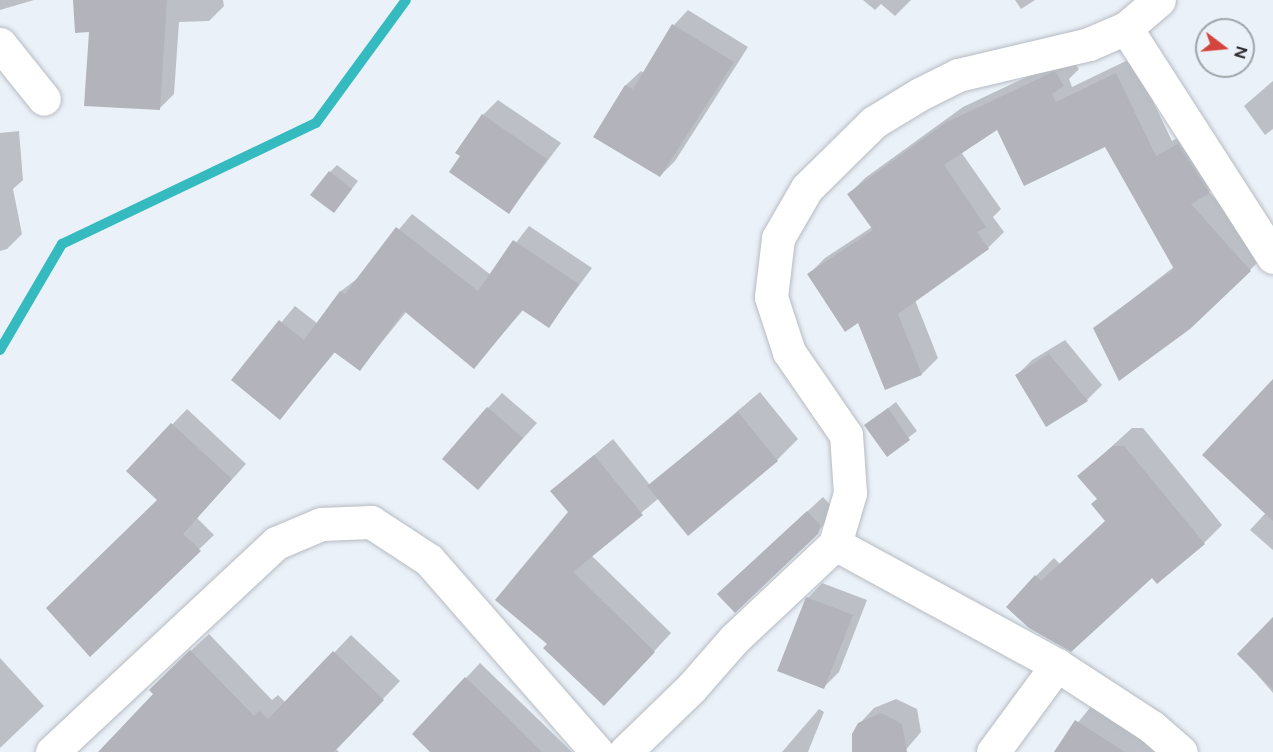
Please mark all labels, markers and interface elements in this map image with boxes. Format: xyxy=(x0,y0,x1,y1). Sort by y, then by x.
north arrow xyxy=(1195,18,1255,78)
text: N xyxy=(1230,44,1252,61)

